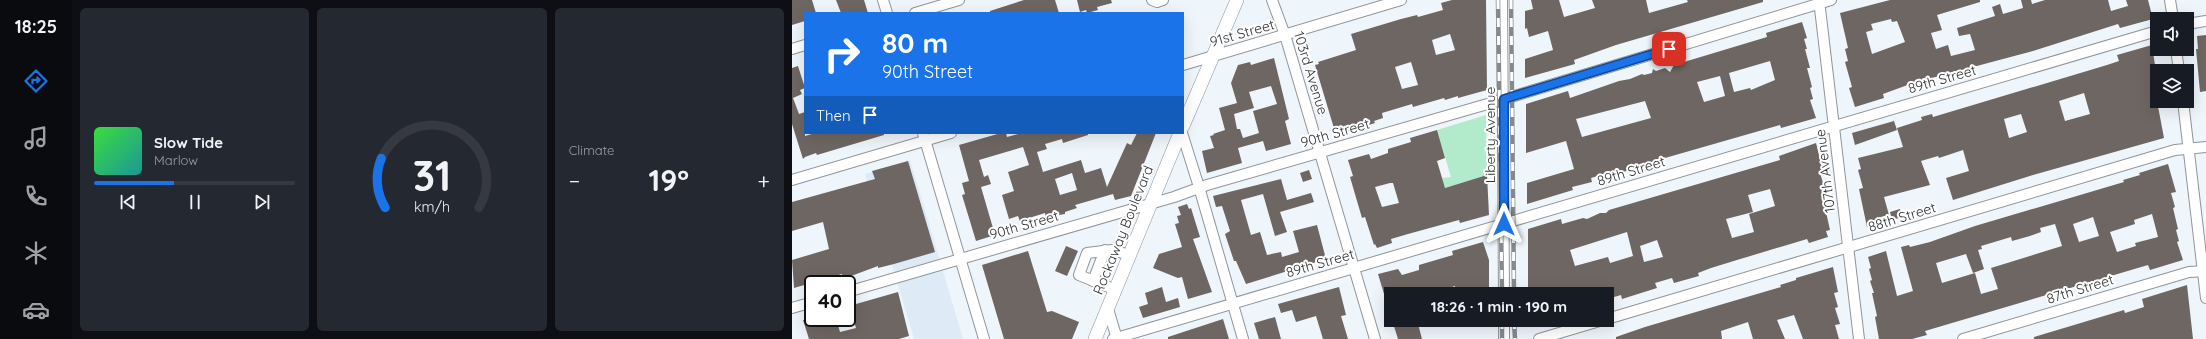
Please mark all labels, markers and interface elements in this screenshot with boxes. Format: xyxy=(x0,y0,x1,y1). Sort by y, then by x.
map controls xyxy=(2150,12,2194,108)
button: sound xyxy=(2150,12,2194,56)
text: 18:25 xyxy=(15,15,57,38)
street label: 91st Street xyxy=(1208,15,1277,51)
text: 80 m xyxy=(882,25,948,60)
icon: right xyxy=(816,28,868,80)
street label: 103rd Avenue xyxy=(1290,29,1332,117)
pin xyxy=(1652,32,1686,66)
icon: arrive xyxy=(1658,38,1680,60)
text: 90th Street xyxy=(882,60,973,83)
street label: 89th Street xyxy=(1906,61,1978,97)
button: layers xyxy=(2150,64,2194,108)
icon: directions xyxy=(22,67,50,95)
street label: Liberty Avenue xyxy=(1481,87,1499,183)
icon: arrive xyxy=(859,104,881,126)
text: Then xyxy=(816,106,851,125)
street label: 90th Street xyxy=(1298,115,1372,151)
icon: music xyxy=(22,124,50,152)
street label: 107th Avenue xyxy=(1811,128,1839,214)
text: Slow Tide xyxy=(154,133,223,152)
text: Climate xyxy=(569,142,614,158)
text: 31 xyxy=(413,148,451,200)
text: Marlow xyxy=(154,152,198,168)
street label: 89th Street xyxy=(1595,152,1667,190)
text: 19° xyxy=(649,161,689,199)
street label: Rockaway Boulevard xyxy=(1089,163,1157,297)
text: − xyxy=(569,167,580,195)
text: + xyxy=(758,167,770,195)
icon: phone xyxy=(22,182,50,210)
icon: previous xyxy=(117,191,139,213)
icon: pause xyxy=(184,191,206,213)
icon: next xyxy=(251,191,273,213)
text: km/h xyxy=(414,197,450,215)
street label: 88th Street xyxy=(1866,198,1938,236)
position arrow xyxy=(1483,203,1525,245)
street label: 90th Street xyxy=(987,207,1061,243)
icon: climate xyxy=(22,239,50,267)
street label: 89th Street xyxy=(1284,245,1356,281)
street label: 87th Street xyxy=(2044,270,2116,308)
speed limit sign: 40 xyxy=(804,275,856,327)
icon: car xyxy=(22,296,50,324)
text: 18:26 · 1 min · 190 m xyxy=(1431,297,1567,316)

